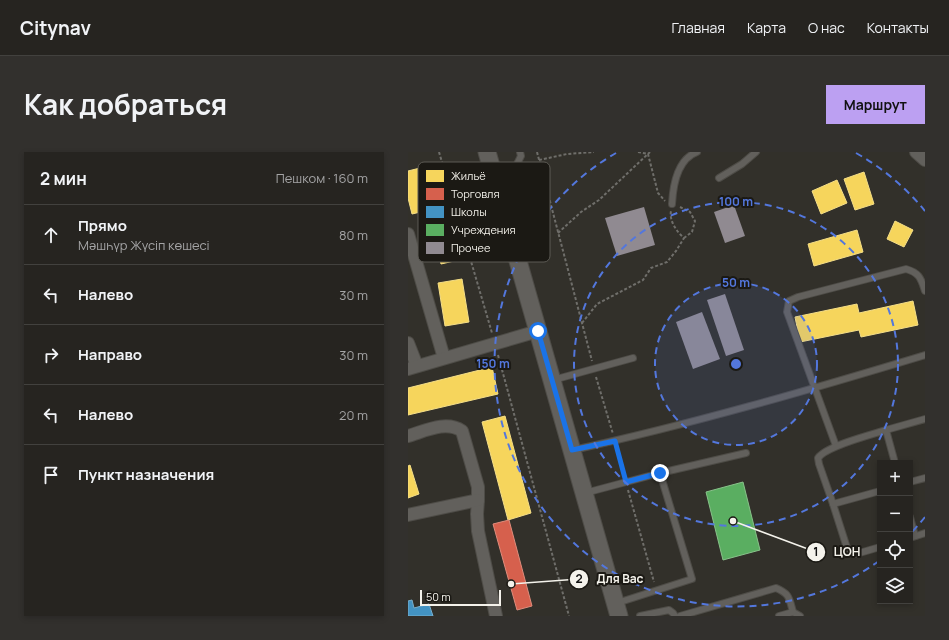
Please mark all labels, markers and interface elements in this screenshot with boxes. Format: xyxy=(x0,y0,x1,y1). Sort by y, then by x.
text: Citynav xyxy=(20,15,91,41)
text: Главная xyxy=(672,18,725,37)
text: Карта xyxy=(747,18,786,37)
text: О нас xyxy=(808,18,845,37)
text: Контакты xyxy=(867,18,929,37)
text: Как добраться xyxy=(24,85,227,123)
button: Маршрут xyxy=(826,85,925,124)
legend xyxy=(418,162,550,262)
text: 2 мин xyxy=(40,167,87,190)
text: Жильё xyxy=(451,168,486,183)
text: Пешком · 160 m xyxy=(276,169,368,187)
text: Торговля xyxy=(451,186,500,201)
text: 100 m xyxy=(719,193,753,210)
text: Школы xyxy=(451,204,487,219)
text: Прямо xyxy=(78,215,127,236)
text: Учреждения xyxy=(451,222,516,237)
icon: ahead xyxy=(40,224,62,246)
text: 80 m xyxy=(339,226,368,244)
text: Мәшһүр Жүсіп көшесі xyxy=(78,236,210,254)
text: Прочее xyxy=(451,240,491,255)
text: 50 m xyxy=(722,274,750,291)
icon: left xyxy=(40,284,62,306)
text: Налево xyxy=(78,284,133,305)
text: 30 m xyxy=(339,286,368,304)
route start xyxy=(529,322,547,340)
icon: right xyxy=(40,344,62,366)
text: Направо xyxy=(78,344,142,365)
text: 30 m xyxy=(339,346,368,364)
text: 150 m xyxy=(476,355,510,372)
centre of rings xyxy=(729,357,743,371)
icon: left xyxy=(40,404,62,426)
text: Налево xyxy=(78,404,133,425)
text: 20 m xyxy=(339,406,368,424)
map controls xyxy=(877,460,913,604)
button: + xyxy=(877,460,913,496)
icon: arrive xyxy=(40,464,62,486)
text: Пункт назначения xyxy=(78,464,214,485)
route end xyxy=(651,464,669,482)
button: − xyxy=(877,496,913,532)
button: locate xyxy=(877,532,913,568)
callout: ЦОН xyxy=(806,540,868,564)
text: 1 xyxy=(813,543,819,560)
text: ЦОН xyxy=(834,543,860,560)
callout: Для Вас xyxy=(569,567,652,591)
button: layers xyxy=(877,568,913,604)
text: 2 xyxy=(575,570,583,587)
text: Для Вас xyxy=(596,570,644,587)
scale bar xyxy=(420,588,501,607)
text: 50 m xyxy=(426,589,451,604)

